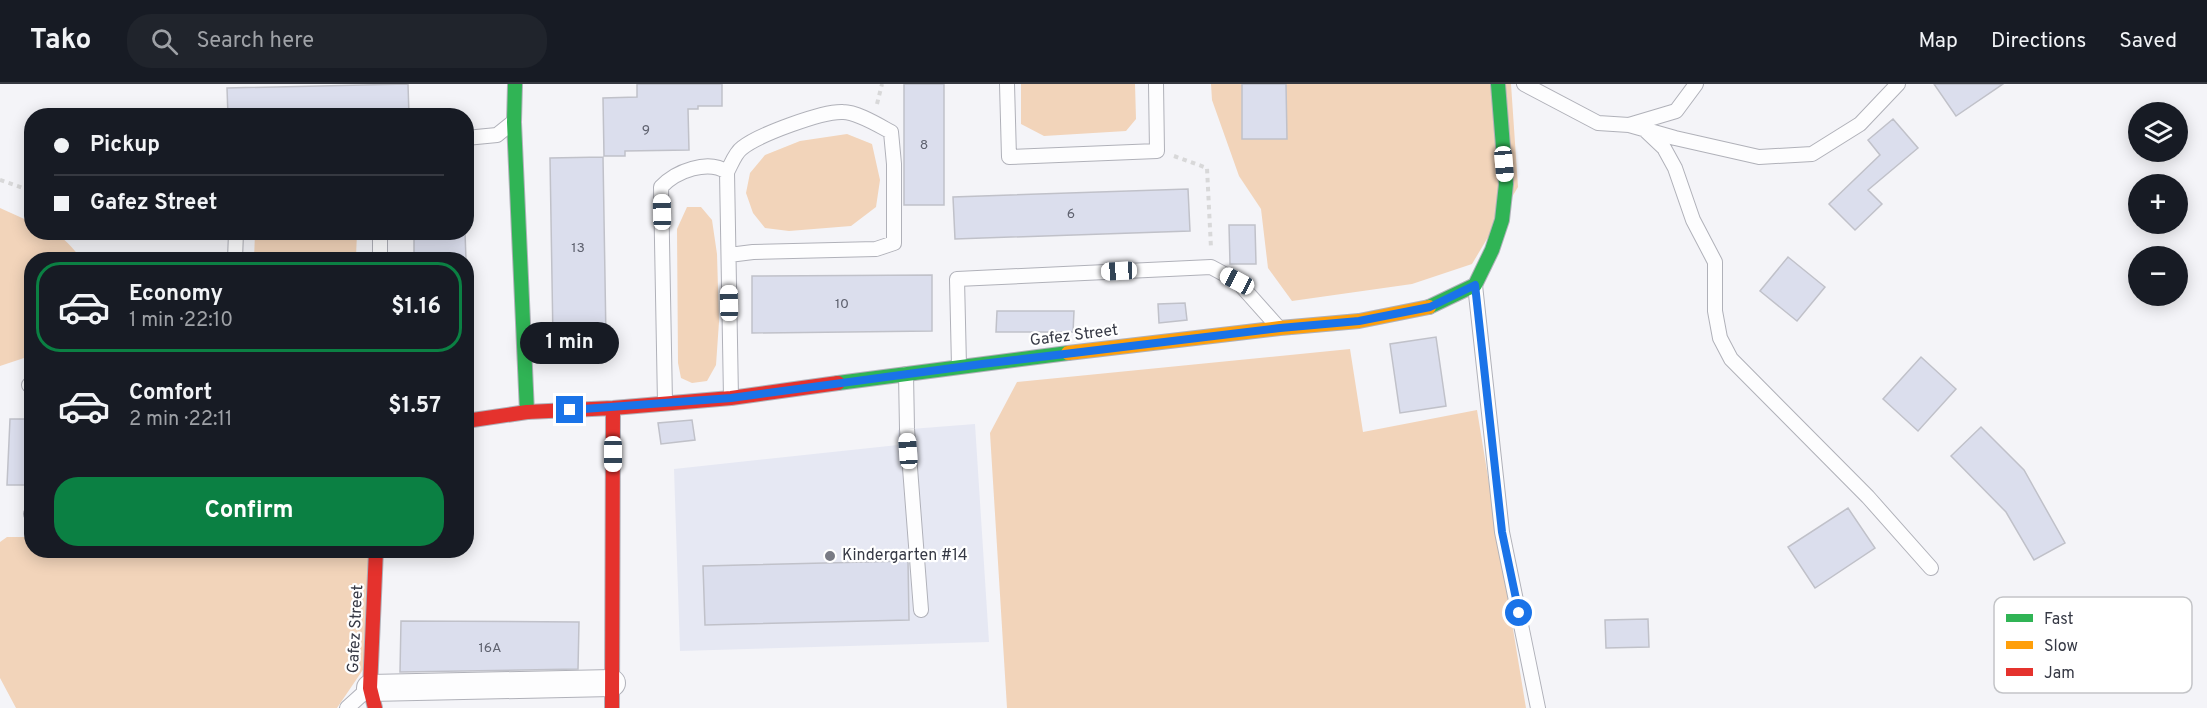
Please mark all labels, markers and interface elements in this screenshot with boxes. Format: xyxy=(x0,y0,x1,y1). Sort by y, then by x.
search box xyxy=(127,14,547,68)
text: Tako xyxy=(30,23,91,59)
icon: search xyxy=(148,25,181,58)
text: Search here xyxy=(196,28,314,55)
text: Map xyxy=(1918,28,1958,55)
text: Directions xyxy=(1991,28,2086,55)
text: Saved xyxy=(2119,28,2177,55)
map controls xyxy=(2128,102,2188,306)
button: layers xyxy=(2128,102,2188,162)
house number: 9 xyxy=(642,122,650,139)
text: Pickup xyxy=(90,132,160,159)
house number: 8 xyxy=(920,137,928,154)
car xyxy=(1493,145,1515,183)
button: + xyxy=(2128,174,2188,234)
text: Gafez Street xyxy=(90,190,217,217)
car xyxy=(653,194,671,230)
house number: 6 xyxy=(1067,206,1075,223)
house number: 13 xyxy=(571,240,585,257)
button: − xyxy=(2128,246,2188,306)
car xyxy=(1101,261,1137,281)
car xyxy=(1217,265,1257,297)
icon: car xyxy=(57,280,111,334)
text: Economy xyxy=(129,281,223,308)
car xyxy=(720,285,738,321)
text: $1.16 xyxy=(391,294,441,321)
house number: 10 xyxy=(835,296,849,313)
text: 1 min · 22:10 xyxy=(129,308,233,334)
street label: Gafez Street xyxy=(1029,321,1119,351)
callout: 1 min xyxy=(520,323,620,365)
text: 1 min xyxy=(545,330,594,356)
icon: car xyxy=(57,379,111,433)
text: Comfort xyxy=(129,380,212,407)
text: $1.57 xyxy=(388,393,441,420)
route end xyxy=(556,396,583,423)
text: 2 min · 22:11 xyxy=(129,407,233,433)
car xyxy=(898,432,918,470)
car xyxy=(604,436,622,472)
button: Confirm xyxy=(54,477,444,546)
place label: Kindergarten #14 xyxy=(842,546,968,566)
marker: Kindergarten #14 xyxy=(823,549,837,563)
street label: Gafez Street xyxy=(344,584,368,674)
legend xyxy=(1994,597,2192,693)
route start xyxy=(1505,599,1532,626)
text: Fast xyxy=(2044,610,2074,630)
text: Slow xyxy=(2044,637,2078,657)
house number: 16A xyxy=(479,640,501,657)
text: Jam xyxy=(2044,664,2075,684)

